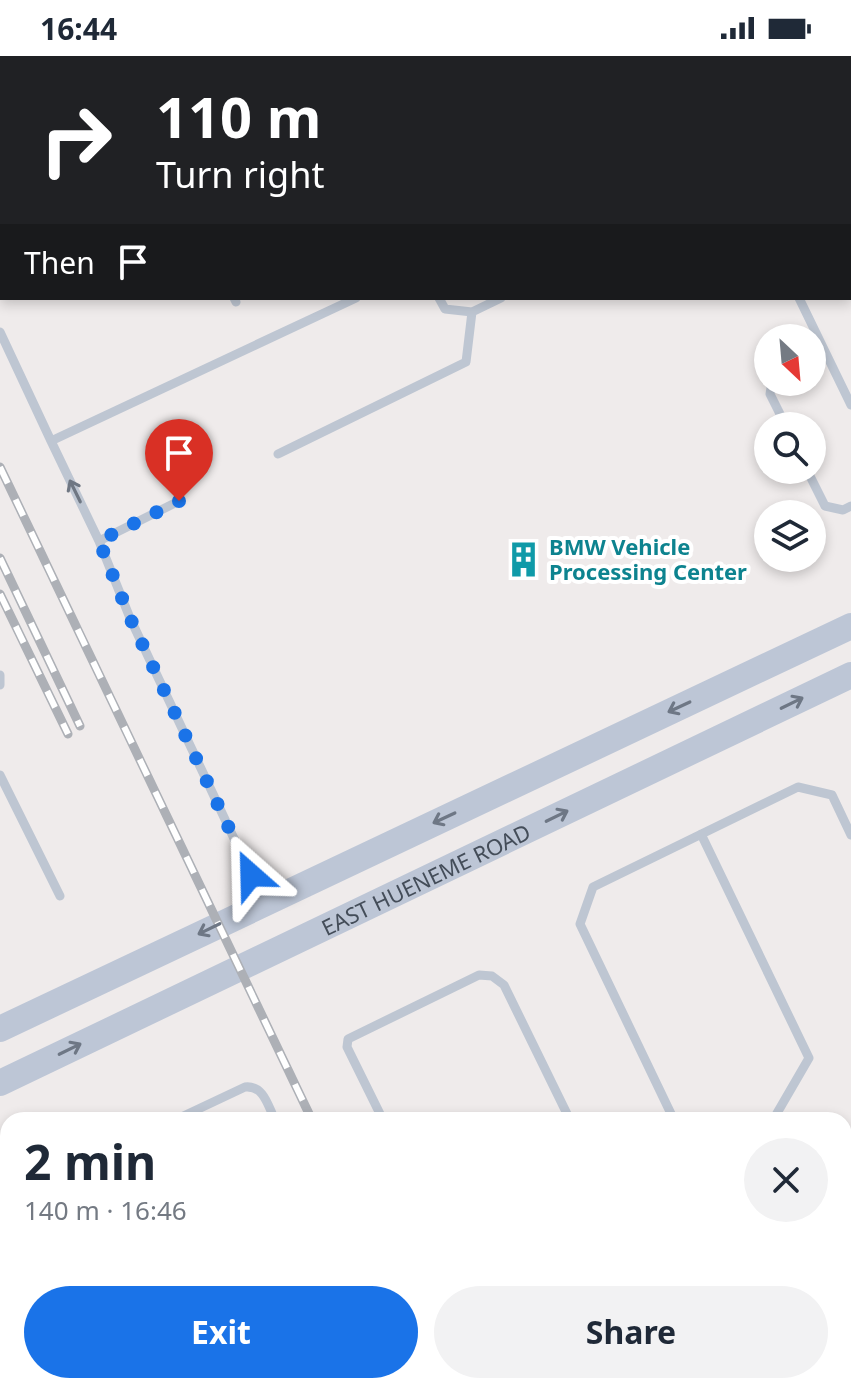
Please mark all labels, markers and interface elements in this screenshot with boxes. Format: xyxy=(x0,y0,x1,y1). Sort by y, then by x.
text: 16:44 xyxy=(40,8,117,49)
text: 110 m xyxy=(156,78,321,154)
icon: right xyxy=(24,88,128,192)
text: Turn right xyxy=(156,150,324,199)
icon: arrive xyxy=(111,240,155,284)
text: Then xyxy=(24,242,95,283)
north arrow xyxy=(754,324,826,396)
map controls xyxy=(754,324,826,572)
button: search xyxy=(754,412,826,484)
pin xyxy=(145,419,213,501)
icon: arrive xyxy=(157,431,201,475)
one-way arrow xyxy=(67,479,82,503)
button: layers xyxy=(754,500,826,572)
place label: BMW Vehicle Processing Center xyxy=(549,531,747,586)
building icon: BMW Vehicle Processing Center xyxy=(504,540,542,578)
one-way arrow xyxy=(779,695,803,710)
one-way arrow xyxy=(667,701,692,716)
one-way arrow xyxy=(545,808,569,823)
one-way arrow xyxy=(432,811,456,826)
street label: EAST HUENEME ROAD xyxy=(316,816,535,942)
position arrow xyxy=(209,833,293,917)
one-way arrow xyxy=(197,922,221,937)
one-way arrow xyxy=(58,1041,82,1056)
text: 2 min xyxy=(24,1129,156,1194)
button: close xyxy=(744,1138,828,1222)
text: 140 m · 16:46 xyxy=(24,1192,187,1228)
button: Exit xyxy=(24,1286,418,1378)
button: Share xyxy=(434,1286,828,1378)

